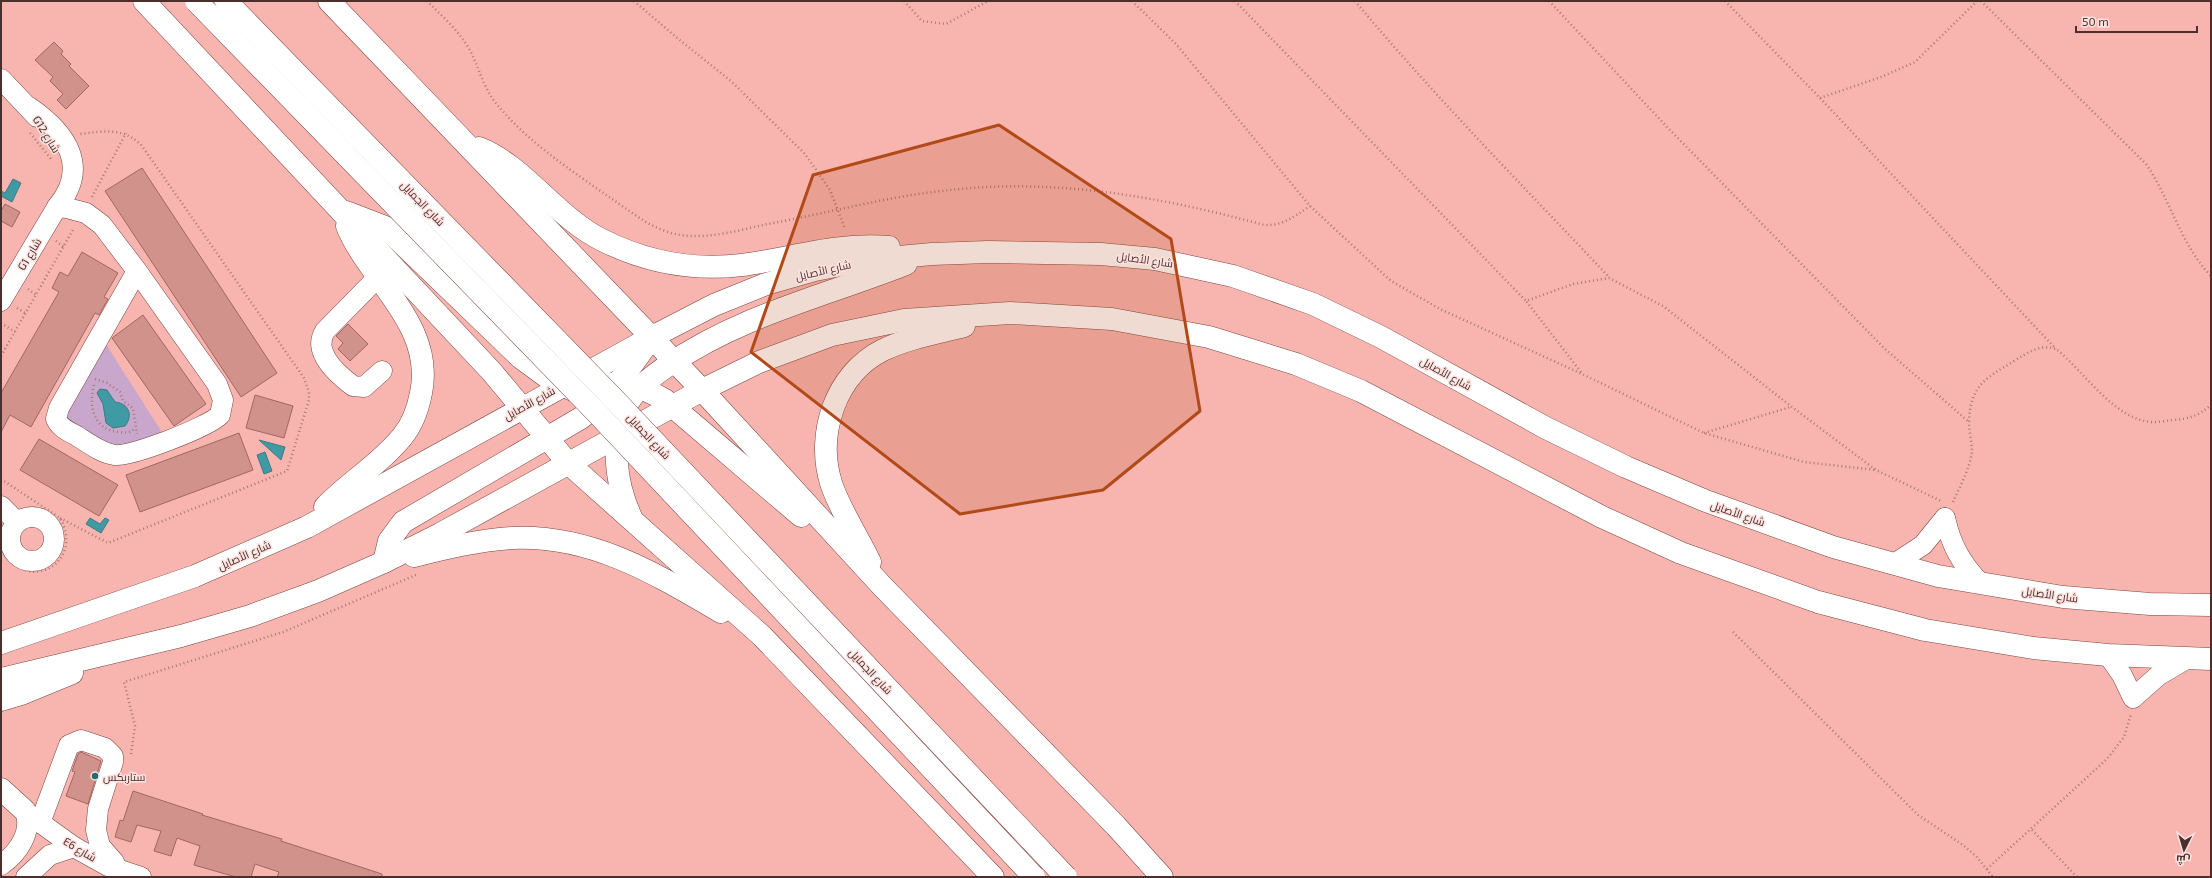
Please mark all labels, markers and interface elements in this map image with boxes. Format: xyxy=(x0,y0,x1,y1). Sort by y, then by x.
scale bar xyxy=(2076,8,2197,34)
text: 50 m xyxy=(2082,14,2109,28)
street label: G12 شارع xyxy=(29,113,63,156)
street label: شارع الجمايل xyxy=(397,178,448,230)
street label: G1 شارع xyxy=(14,236,45,273)
street label: شارع الأصايل xyxy=(1116,249,1174,271)
street label: شارع الأصايل xyxy=(794,257,853,285)
street label: شارع الأصايل xyxy=(1417,354,1474,394)
street label: شارع الأصايل xyxy=(501,384,558,424)
street label: شارع الجمايل xyxy=(623,410,673,463)
street label: شارع الأصايل xyxy=(1708,498,1767,530)
street label: شارع الأصايل xyxy=(215,538,273,574)
street label: شارع الأصايل xyxy=(2021,584,2079,606)
street label: شارع الجمايل xyxy=(845,645,895,698)
place label: ستاربكس xyxy=(103,770,145,784)
marker: ستاربكس xyxy=(90,771,100,781)
north arrow xyxy=(2164,830,2204,870)
street label: E6 شارع xyxy=(60,834,99,866)
text: ش xyxy=(2175,852,2191,868)

